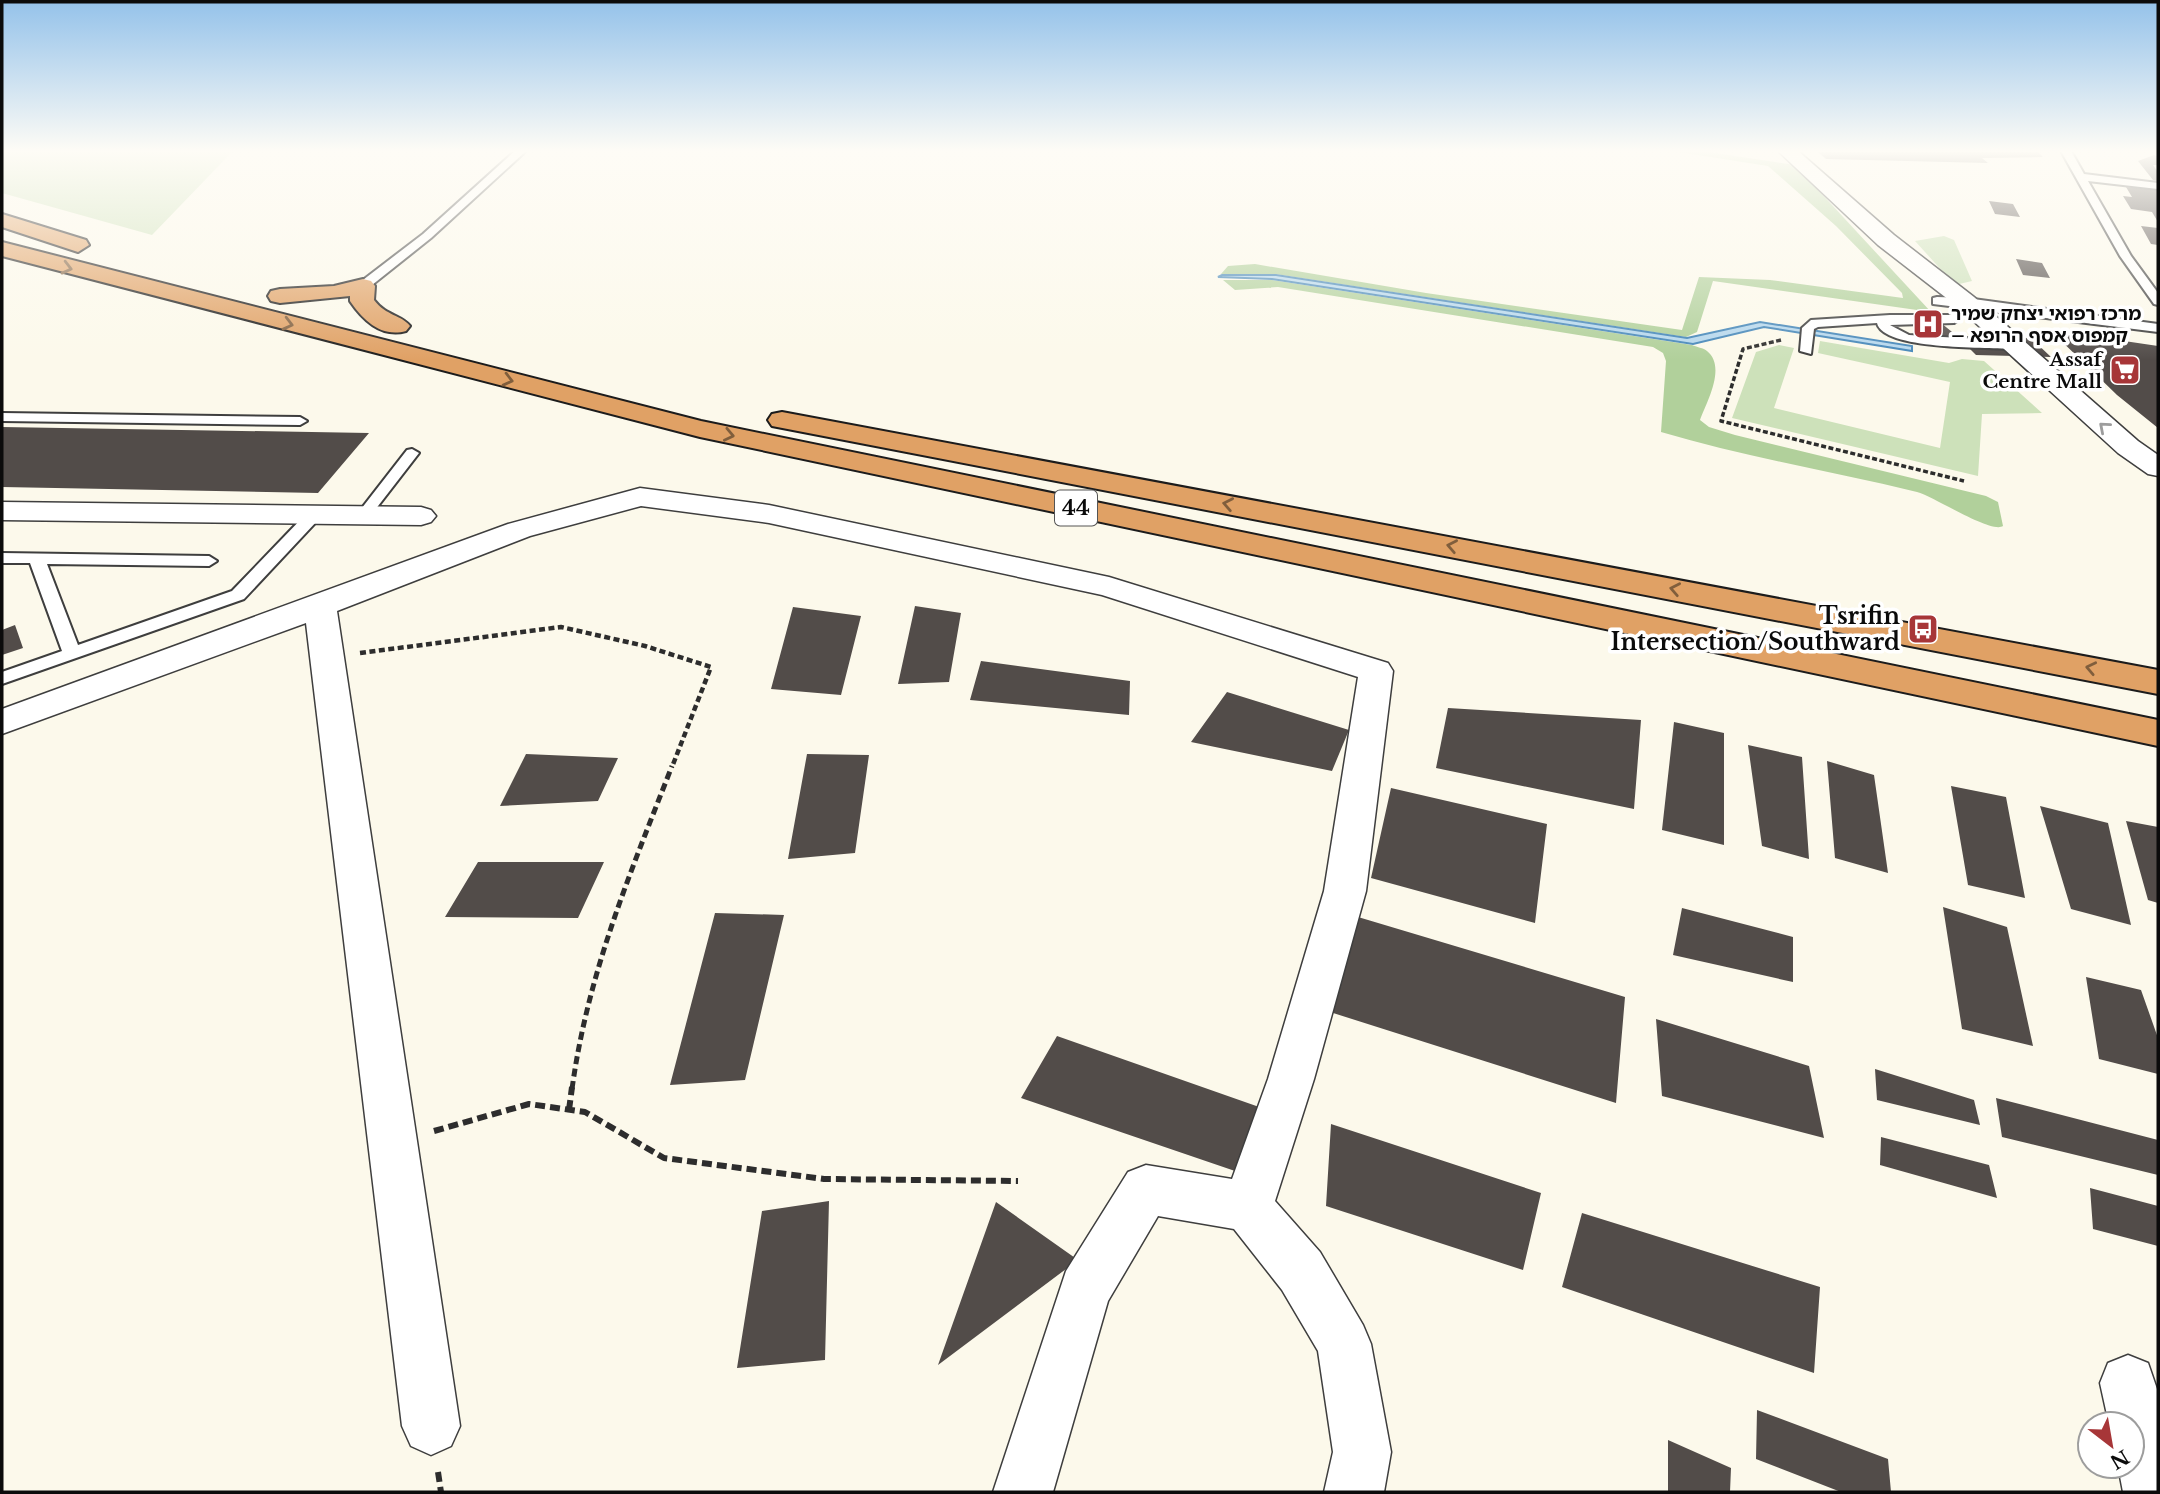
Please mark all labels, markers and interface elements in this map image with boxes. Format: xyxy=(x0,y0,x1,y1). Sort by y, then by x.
one-way arrow xyxy=(61,259,73,274)
place label: מרכז רפואי יצחק שמיר – קמפוס אסף הרופא xyxy=(1951,302,2141,347)
hospital icon: מרכז רפואי יצחק שמיר – קמפוס אסף הרופא xyxy=(1911,307,1945,341)
one-way arrow xyxy=(282,316,294,330)
place label: Assaf Centre Mall xyxy=(1983,348,2105,393)
supermarket icon: Assaf Centre Mall xyxy=(2108,353,2142,387)
one-way arrow xyxy=(502,372,514,386)
one-way arrow xyxy=(2099,423,2112,435)
one-way arrow xyxy=(723,427,735,442)
road number: 44 xyxy=(1055,490,1097,526)
one-way arrow xyxy=(1222,497,1234,512)
one-way arrow xyxy=(1446,540,1458,555)
one-way arrow xyxy=(1670,582,1682,597)
place label: Tsrifin Intersection/Southward xyxy=(1611,602,1900,656)
bus stop icon: Tsrifin Intersection/Southward xyxy=(1906,612,1940,646)
one-way arrow xyxy=(2085,662,2097,677)
north arrow xyxy=(2076,1410,2146,1480)
text: N xyxy=(2106,1445,2133,1474)

